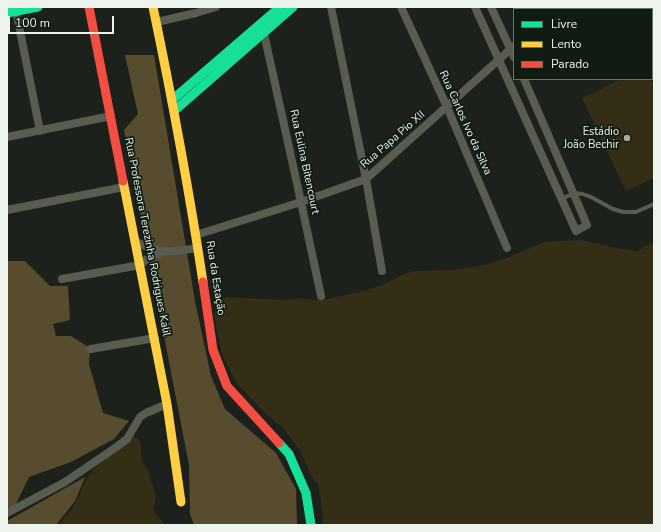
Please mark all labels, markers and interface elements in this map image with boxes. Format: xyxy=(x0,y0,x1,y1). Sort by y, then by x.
scale bar xyxy=(10,8,116,34)
legend xyxy=(513,8,653,80)
text: 100 m xyxy=(15,15,50,31)
text: Livre xyxy=(551,16,577,32)
text: Lento xyxy=(551,36,581,52)
text: Parado xyxy=(551,56,589,72)
street label: Rua Carlos Ivo da Silva xyxy=(436,69,494,177)
street label: Rua Eulina Bitencourt xyxy=(286,108,322,216)
street label: Rua Papa Pio XII xyxy=(358,108,428,172)
place label: Estádio João Bechir xyxy=(563,125,619,151)
marker: Estádio João Bechir xyxy=(622,133,632,143)
street label: Rua Professora Terezinha Rodrigues Kalil xyxy=(121,136,173,338)
street label: Rua da Estação xyxy=(203,240,227,316)

